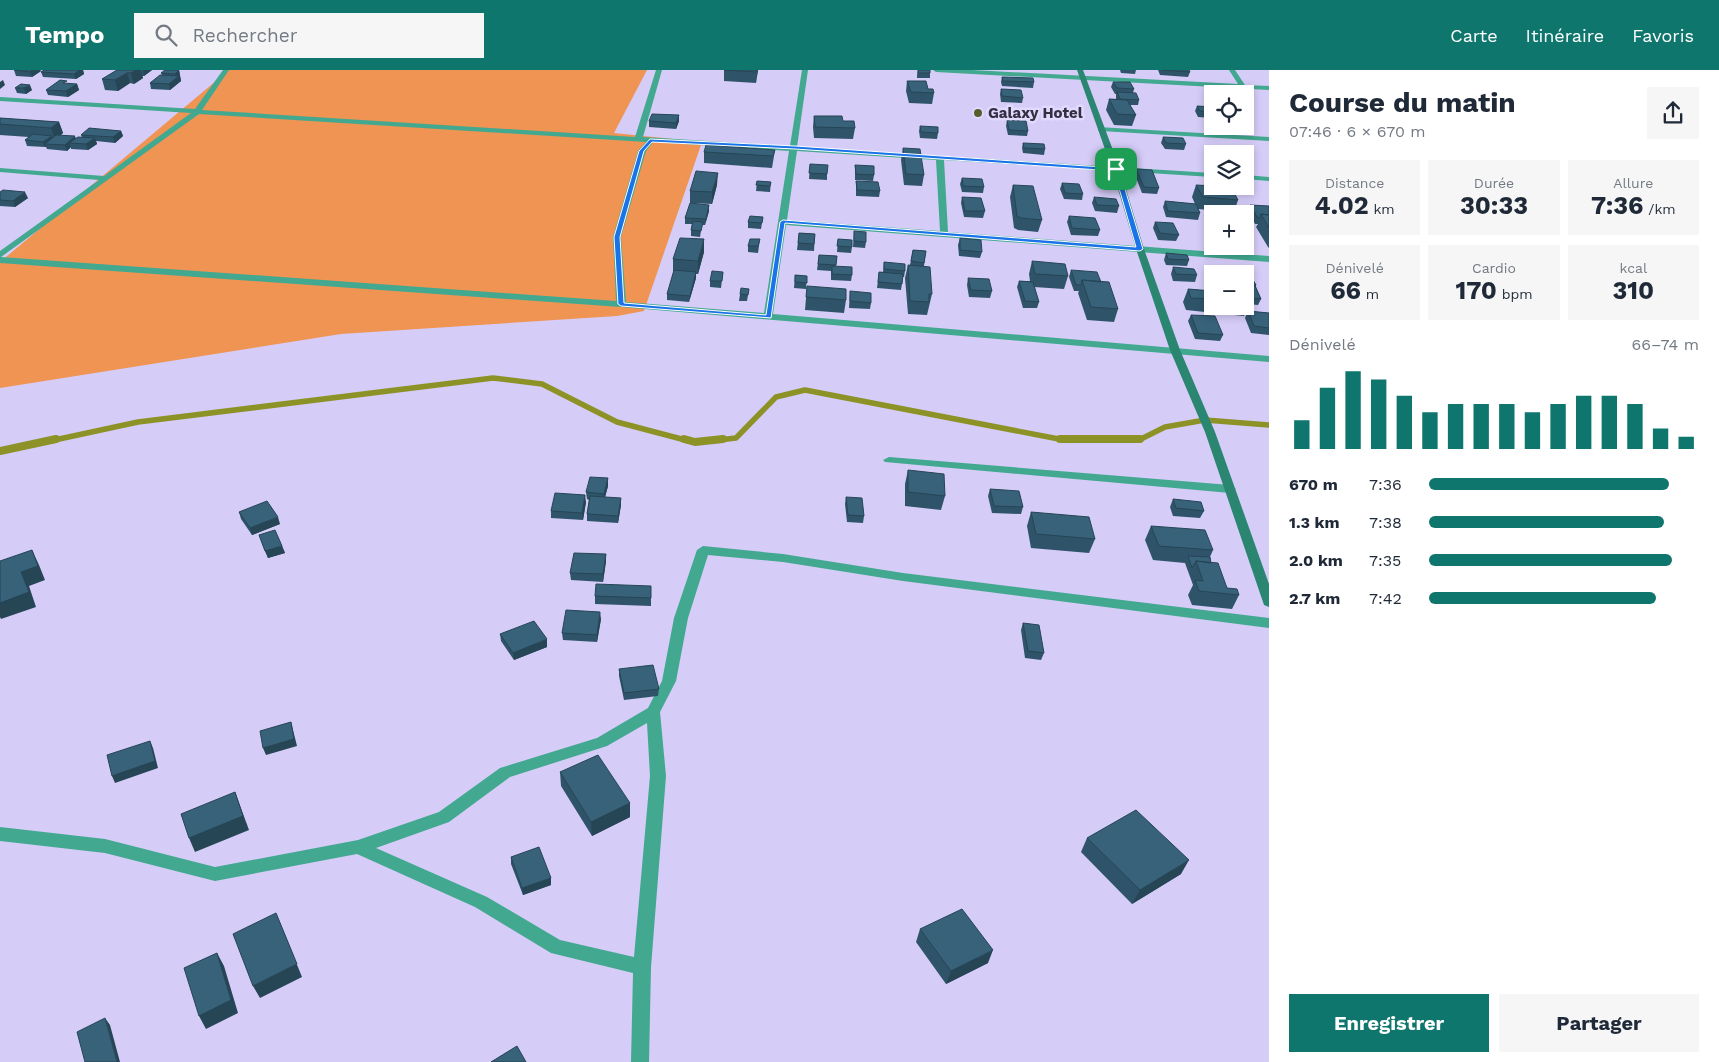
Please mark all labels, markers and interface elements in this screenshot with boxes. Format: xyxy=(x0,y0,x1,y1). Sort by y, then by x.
search box xyxy=(134,13,484,58)
text: Tempo xyxy=(25,21,104,49)
icon: search xyxy=(152,21,180,49)
text: Rechercher xyxy=(192,24,298,47)
text: Carte xyxy=(1450,25,1498,46)
text: Itinéraire xyxy=(1526,25,1604,46)
text: Favoris xyxy=(1632,25,1694,46)
map controls xyxy=(1204,85,1254,315)
button: locate xyxy=(1204,85,1254,135)
text: Course du matin xyxy=(1289,86,1516,119)
button: share xyxy=(1647,87,1699,139)
place label: Galaxy Hotel xyxy=(988,104,1083,122)
marker: Galaxy Hotel xyxy=(972,107,984,119)
text: 07:46 · 6 × 670 m xyxy=(1289,122,1426,141)
button: layers xyxy=(1204,145,1254,195)
pin xyxy=(1095,148,1137,190)
icon: arrive xyxy=(1102,155,1130,183)
text: Distance xyxy=(1325,175,1384,191)
text: Durée xyxy=(1474,175,1514,191)
text: Allure xyxy=(1613,175,1653,191)
text: 4.02 xyxy=(1315,191,1369,220)
text: 30:33 xyxy=(1460,191,1528,220)
text: 7:36 xyxy=(1591,191,1643,220)
text: km xyxy=(1369,201,1395,217)
text: /km xyxy=(1643,201,1676,217)
button: + xyxy=(1204,205,1254,255)
text: Dénivelé xyxy=(1326,260,1384,276)
text: Cardio xyxy=(1472,260,1516,276)
text: kcal xyxy=(1619,260,1647,276)
button: − xyxy=(1204,265,1254,315)
text: 66 xyxy=(1330,276,1361,305)
text: 170 xyxy=(1455,276,1497,305)
text: 310 xyxy=(1612,276,1654,305)
text: m xyxy=(1361,286,1379,302)
text: bpm xyxy=(1497,286,1533,302)
text: Dénivelé xyxy=(1289,335,1356,354)
text: 66–74 m xyxy=(1631,335,1699,354)
text: 670 m xyxy=(1289,475,1338,494)
text: 7:36 xyxy=(1369,475,1402,494)
text: 1.3 km xyxy=(1289,513,1340,532)
text: 7:38 xyxy=(1369,513,1402,532)
text: 2.0 km xyxy=(1289,551,1343,570)
text: 7:35 xyxy=(1369,551,1401,570)
text: 2.7 km xyxy=(1289,589,1340,608)
text: 7:42 xyxy=(1369,589,1402,608)
button: Enregistrer xyxy=(1289,994,1489,1052)
button: Partager xyxy=(1499,994,1699,1052)

